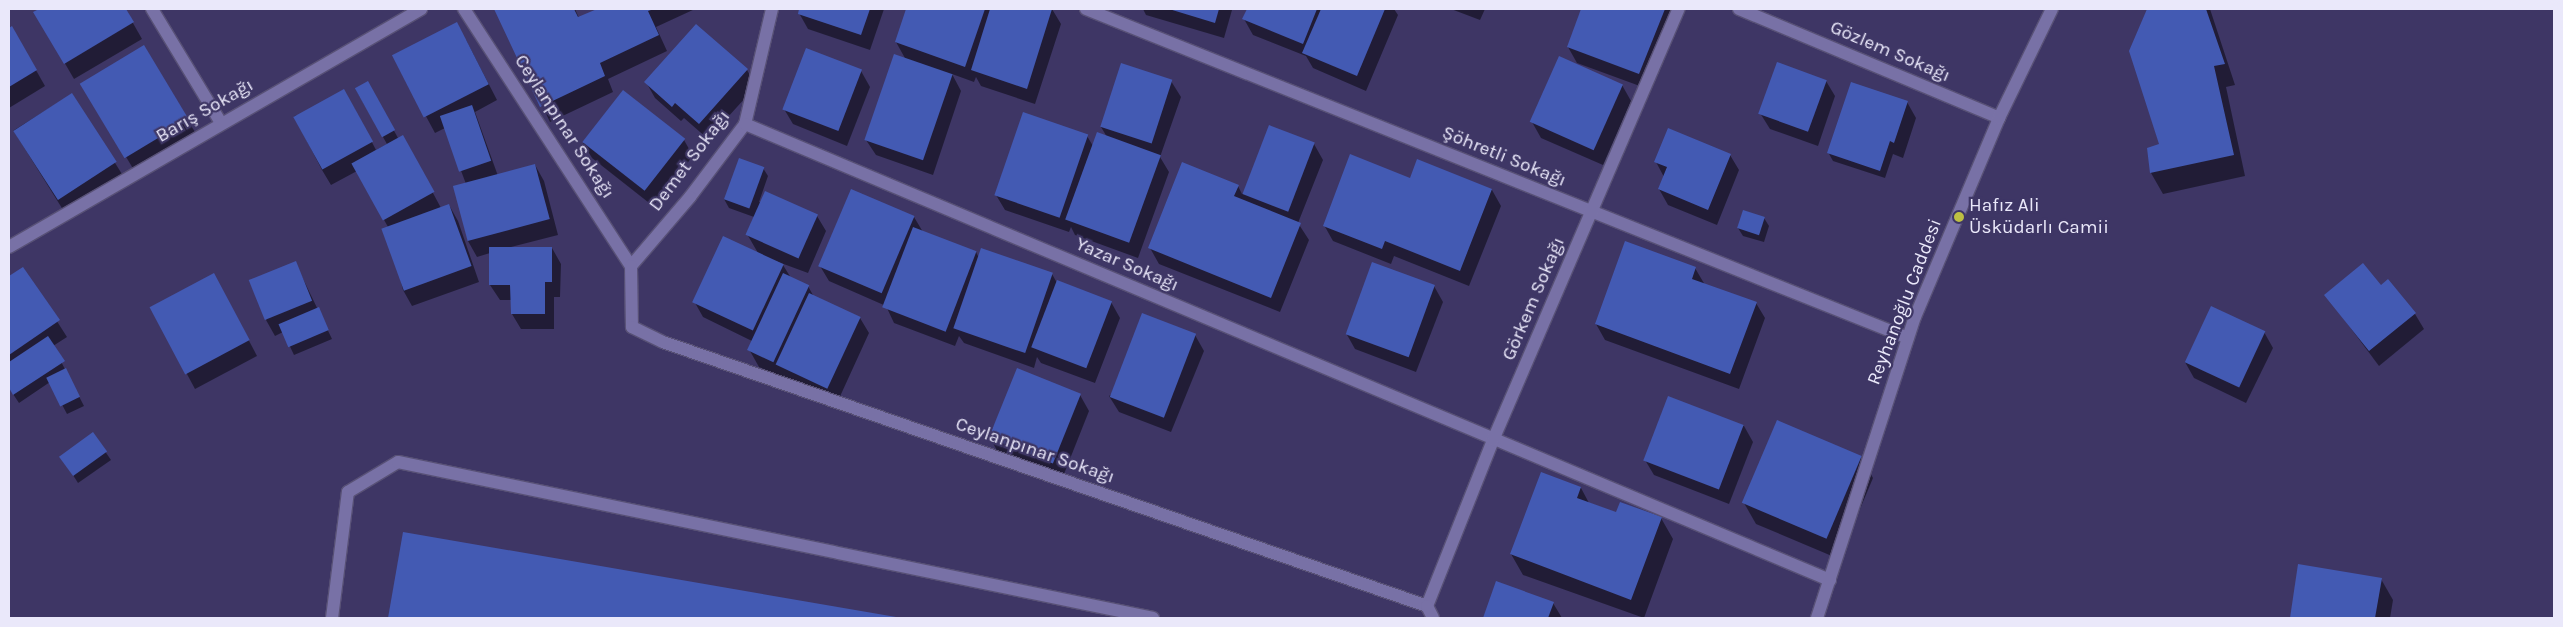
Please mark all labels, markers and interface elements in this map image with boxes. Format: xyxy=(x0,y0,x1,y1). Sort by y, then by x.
street label: Gözlem Sokağı xyxy=(1826,16,1954,88)
street label: Ceylanpınar Sokağı xyxy=(509,51,619,203)
street label: Barış Sokağı xyxy=(152,74,258,148)
street label: Demet Sokağı xyxy=(645,106,735,216)
street label: Şöhretli Sokağı xyxy=(1439,122,1569,192)
place label: Hafız Ali Üsküdarlı Camii xyxy=(1969,195,2109,239)
marker: Hafız Ali Üsküdarlı Camii xyxy=(1953,211,1965,223)
street label: Reyhanoğlu Caddesi xyxy=(1863,216,1947,388)
street label: Yazar Sokağı xyxy=(1072,233,1182,297)
street label: Görkem Sokağı xyxy=(1498,234,1570,364)
street label: Ceylanpınar Sokağı xyxy=(952,413,1118,489)

